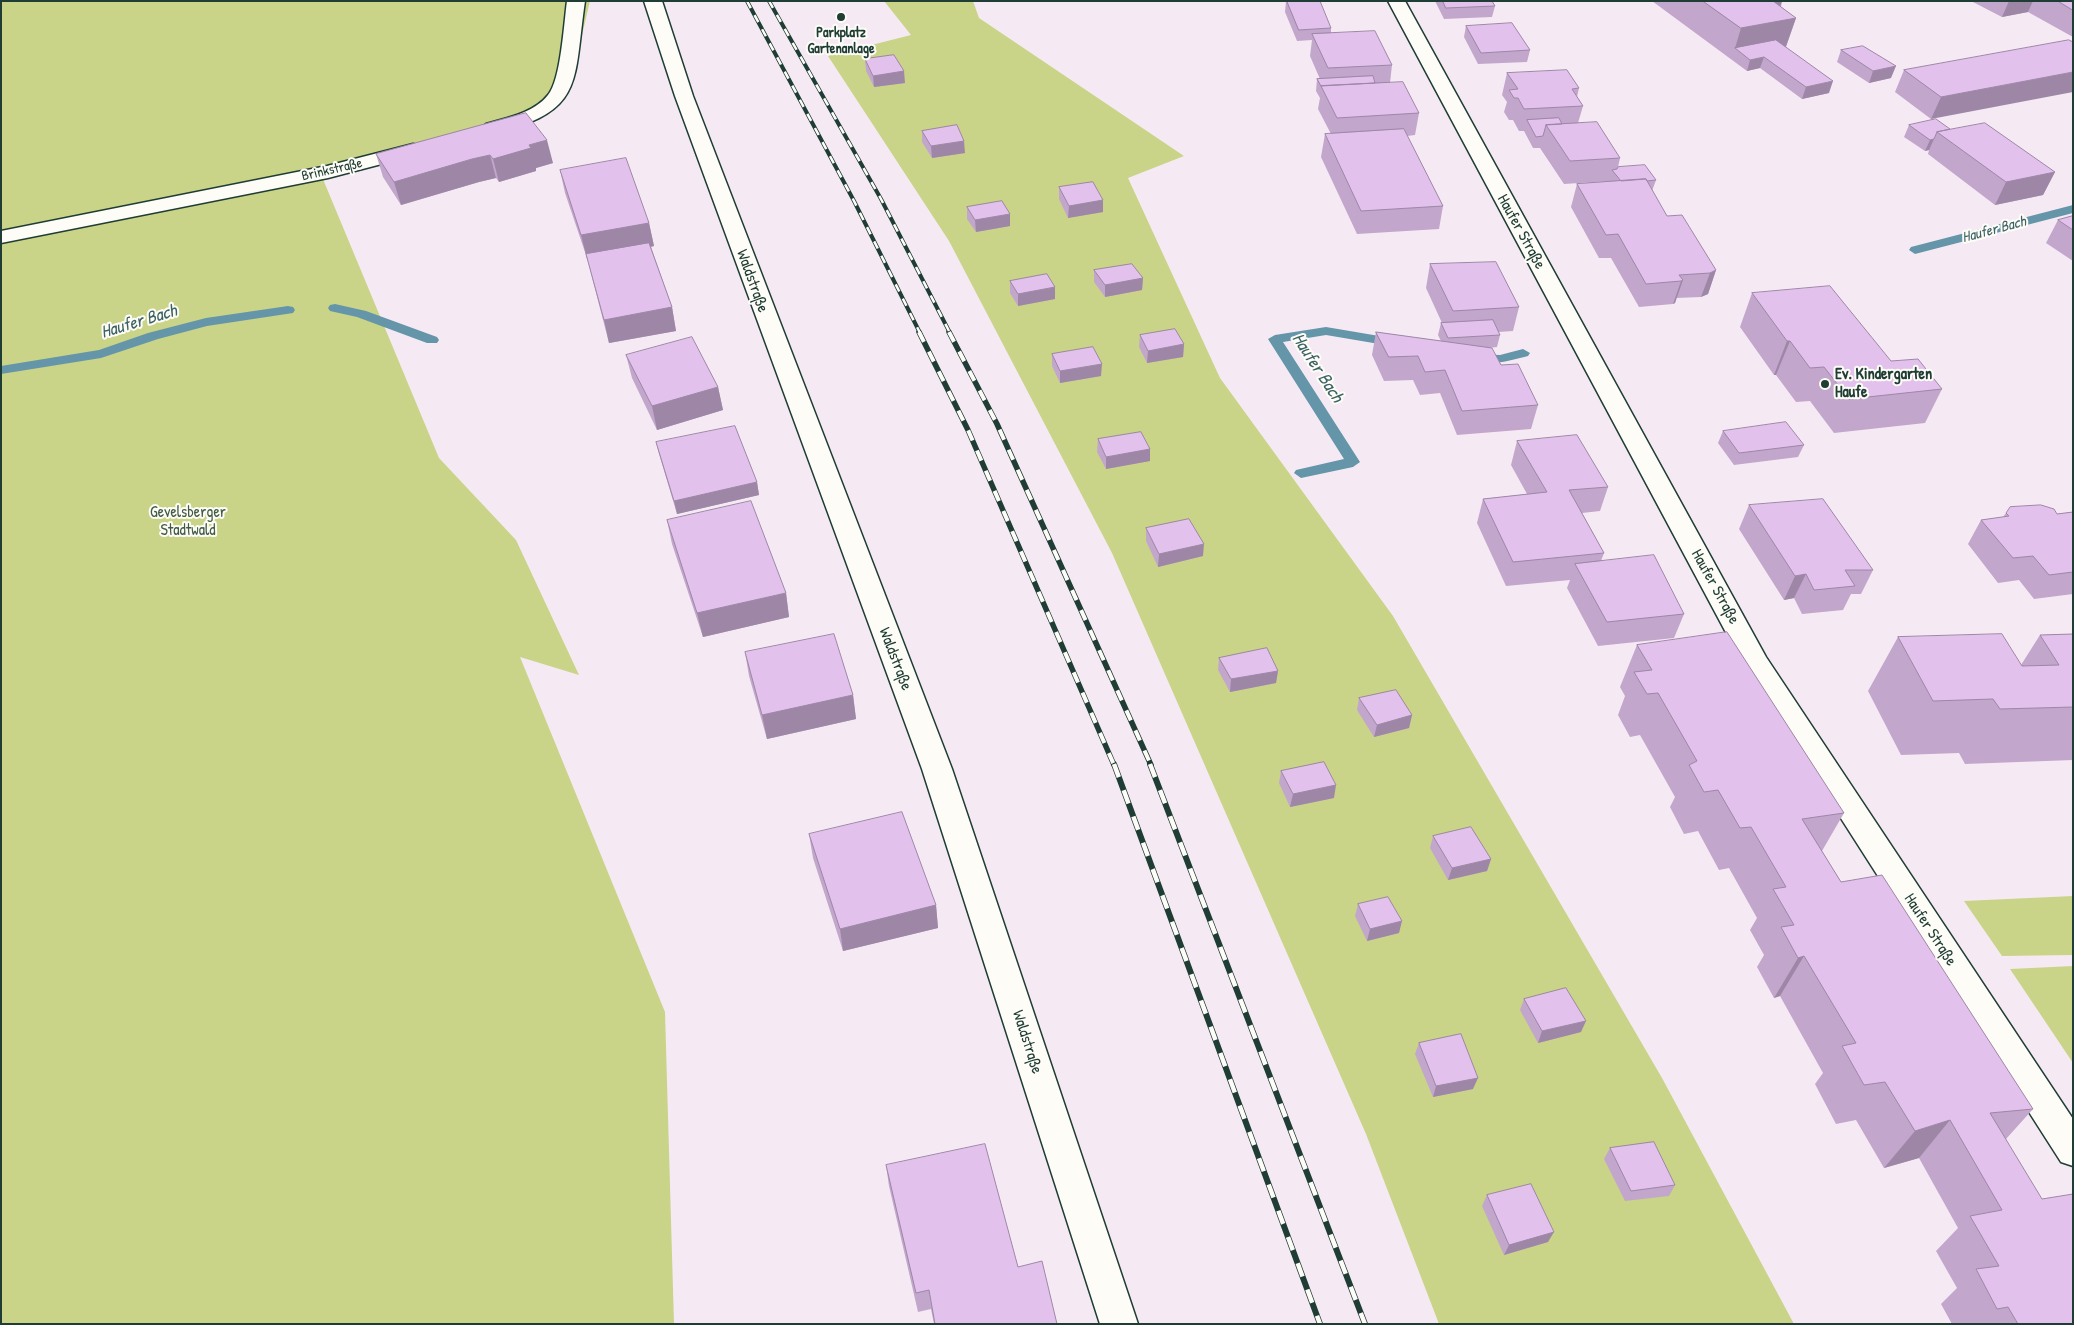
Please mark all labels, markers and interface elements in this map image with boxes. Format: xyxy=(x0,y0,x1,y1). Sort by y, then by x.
marker: Parkplatz Gartenanlage xyxy=(835,11,847,23)
place label: Parkplatz Gartenanlage xyxy=(807,25,875,58)
street label: Brinkstraße xyxy=(300,155,364,185)
street label: Haufer Straße xyxy=(1493,191,1549,273)
water label: Haufer Bach xyxy=(1960,213,2028,247)
street label: Waldstraße xyxy=(732,247,772,315)
water label: Haufer Bach xyxy=(98,300,180,344)
water label: Haufer Bach xyxy=(1287,329,1347,407)
place label: Ev. Kindergarten Haufe xyxy=(1835,365,1932,403)
marker: Ev. Kindergarten Haufe xyxy=(1819,378,1831,390)
park label: Gevelsberger Stadtwald xyxy=(150,503,226,541)
street label: Haufer Straße xyxy=(1687,546,1743,628)
street label: Waldstraße xyxy=(874,625,916,693)
street label: Haufer Straße xyxy=(1900,890,1960,970)
street label: Waldstraße xyxy=(1008,1008,1046,1076)

